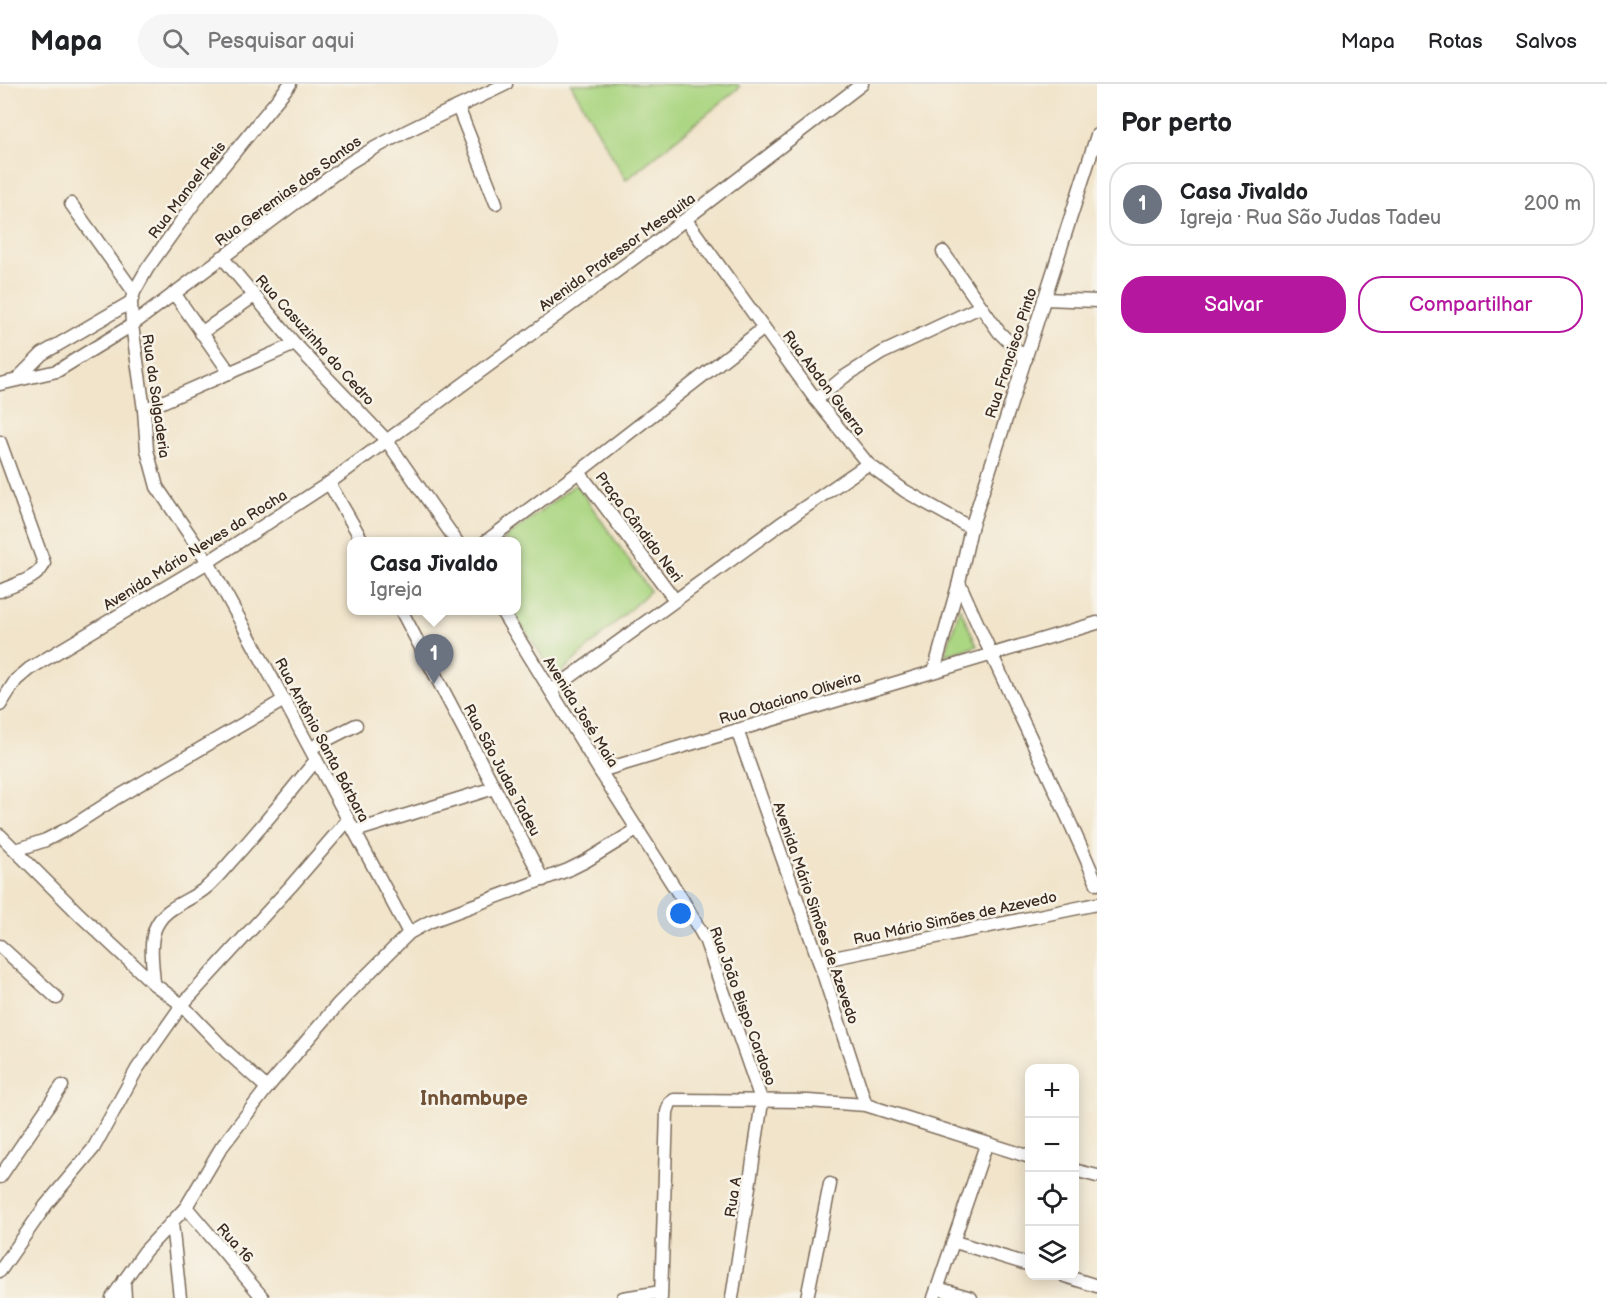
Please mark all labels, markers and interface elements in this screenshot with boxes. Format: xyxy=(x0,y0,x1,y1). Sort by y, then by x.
search box xyxy=(138,14,558,68)
text: Mapa xyxy=(30,25,102,58)
icon: search xyxy=(159,25,192,58)
text: Pesquisar aqui xyxy=(207,28,354,55)
text: Mapa xyxy=(1341,29,1395,54)
text: Rotas xyxy=(1428,29,1483,54)
text: Salvos xyxy=(1516,29,1577,54)
text: Por perto xyxy=(1121,108,1232,139)
street label: Rua Geremias dos Santos xyxy=(212,132,366,251)
street label: Rua Manoel Reis xyxy=(145,138,230,243)
text: Casa Jivaldo xyxy=(1180,179,1308,206)
street label: Avenida Professor Mesquita xyxy=(535,189,699,316)
text: 1 xyxy=(1138,192,1147,216)
text: 200 m xyxy=(1524,192,1581,216)
text: Igreja · Rua São Judas Tadeu xyxy=(1180,206,1441,230)
street label: Rua Casuzinha do Cedro xyxy=(251,271,378,410)
button: Salvar xyxy=(1121,276,1346,333)
button: Compartilhar xyxy=(1358,276,1583,333)
street label: Rua Francisco Pinto xyxy=(981,285,1042,421)
street label: Rua Abdon Guerra xyxy=(778,327,869,439)
street label: Rua da Salgaderia xyxy=(137,333,174,459)
street label: Praça Cândido Neri xyxy=(591,468,686,586)
street label: Avenida Mário Neves da Rocha xyxy=(100,486,291,615)
popup xyxy=(347,537,521,615)
text: Casa Jivaldo xyxy=(370,551,498,578)
text: Igreja xyxy=(370,578,422,602)
pin: 1 xyxy=(414,634,454,684)
street label: Avenida José Maia xyxy=(539,653,622,771)
street label: Rua Antônio Santa Bárbara xyxy=(270,655,373,826)
street label: Rua Otaciano Oliveira xyxy=(717,668,863,729)
street label: Rua São Judas Tadeu xyxy=(459,701,544,839)
street label: Avenida Mário Simões de Azevedo xyxy=(768,800,863,1027)
street label: Rua Mário Simões de Azevedo xyxy=(852,888,1059,949)
your location xyxy=(666,899,695,928)
street label: Rua João Bispo Cardoso xyxy=(705,924,780,1088)
map controls xyxy=(1025,1064,1079,1280)
button: + xyxy=(1025,1064,1079,1118)
district label: Inhambupe xyxy=(420,1086,528,1111)
button: − xyxy=(1025,1118,1079,1172)
button: locate xyxy=(1025,1172,1079,1226)
street label: Rua A xyxy=(721,1175,746,1219)
street label: Rua 16 xyxy=(212,1220,257,1267)
button: layers xyxy=(1025,1226,1079,1280)

